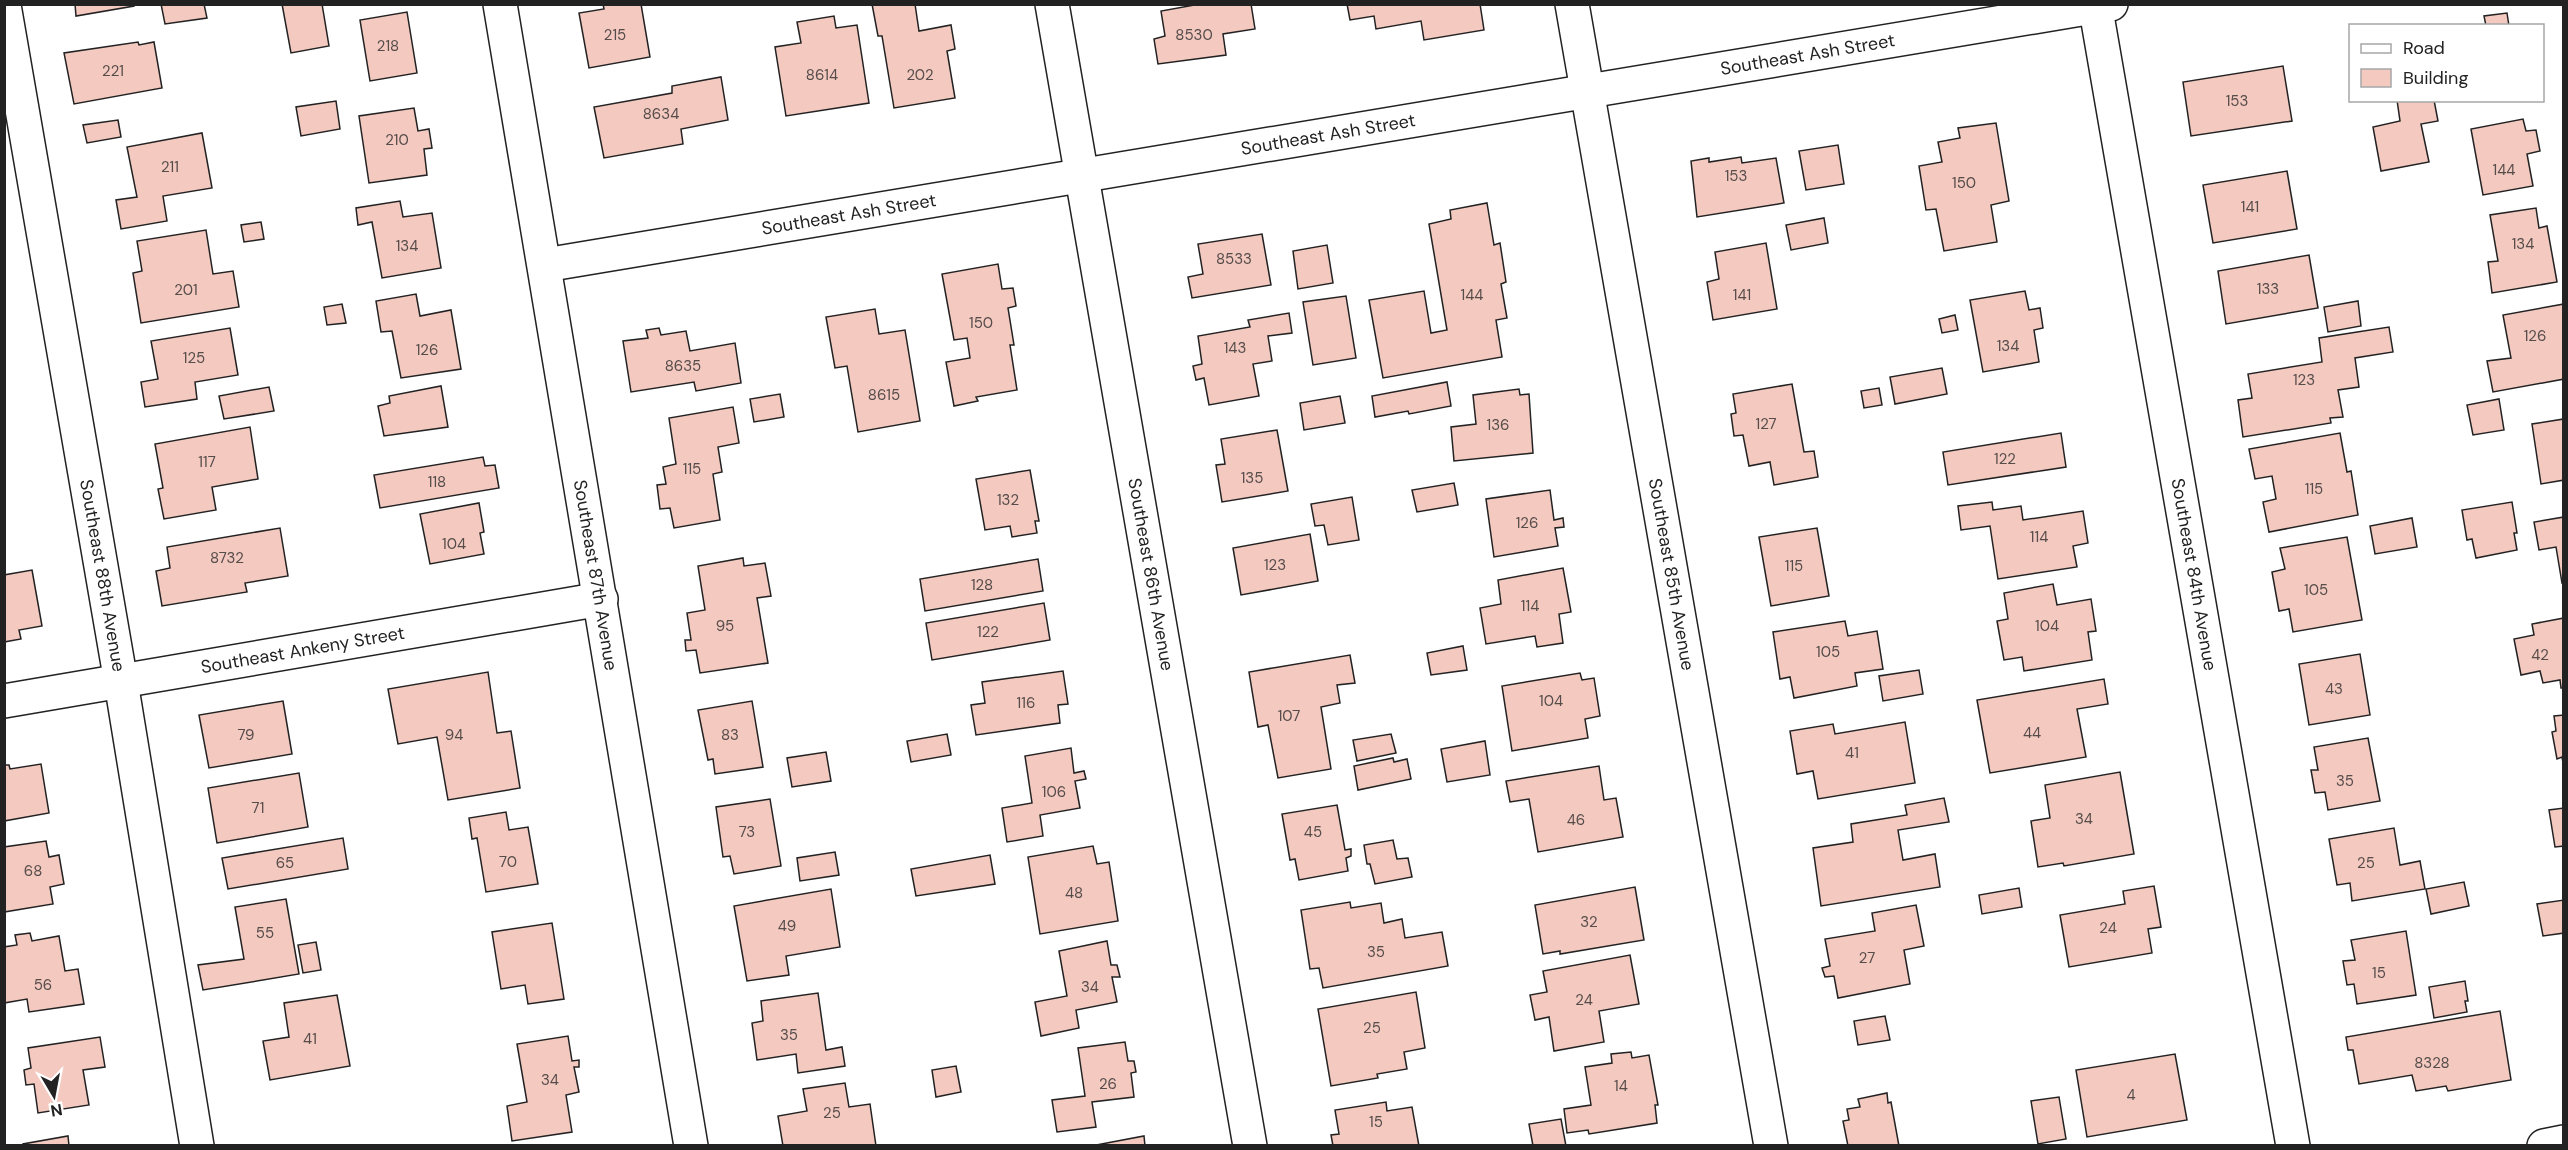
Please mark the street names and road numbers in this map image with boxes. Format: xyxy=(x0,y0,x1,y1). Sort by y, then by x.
street label: Southeast Ash Street xyxy=(1718,28,1897,81)
street label: Southeast Ash Street xyxy=(1239,108,1417,161)
street label: Southeast Ash Street xyxy=(760,188,938,241)
street label: Southeast 86th Avenue xyxy=(1122,476,1179,673)
street label: Southeast 85th Avenue xyxy=(1643,476,1700,672)
street label: Southeast 84th Avenue xyxy=(2165,476,2222,672)
street label: Southeast 88th Avenue xyxy=(74,478,131,674)
street label: Southeast 87th Avenue xyxy=(568,478,623,672)
street label: Southeast Ankeny Street xyxy=(199,621,406,679)

